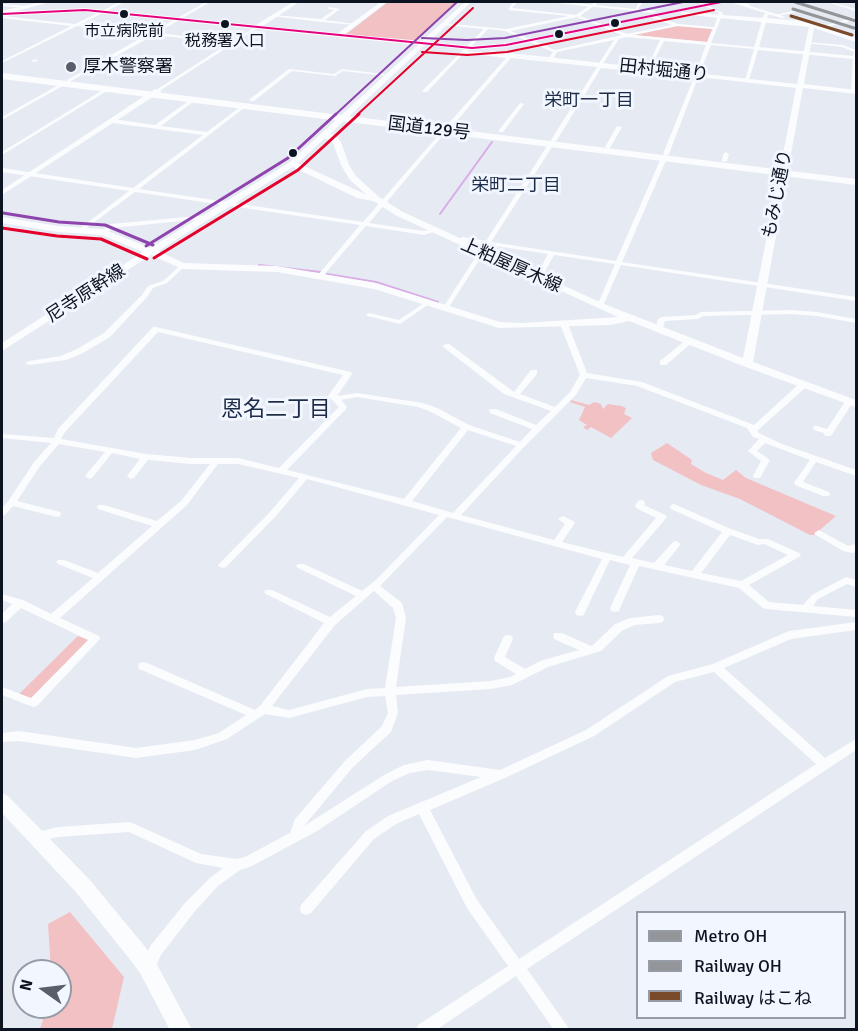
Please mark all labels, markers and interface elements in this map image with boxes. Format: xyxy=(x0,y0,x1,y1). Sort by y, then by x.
marker: 市立病院前 xyxy=(118,8,130,20)
unlabelled marker xyxy=(609,17,621,29)
marker: 税務署入口 xyxy=(219,18,231,30)
place label: 市立病院前 xyxy=(84,22,164,42)
unlabelled marker xyxy=(553,28,565,40)
place label: 税務署入口 xyxy=(185,32,265,52)
place label: 厚木警察署 xyxy=(83,56,173,78)
street label: 田村堀通り xyxy=(618,56,710,86)
marker: 厚木警察署 xyxy=(64,60,78,74)
district label: 栄町一丁目 xyxy=(544,90,634,112)
street label: 国道129号 xyxy=(386,113,472,145)
unlabelled marker xyxy=(287,147,299,159)
street label: もみじ通り xyxy=(759,148,797,240)
district label: 栄町二丁目 xyxy=(471,175,561,197)
street label: 上粕屋厚木線 xyxy=(457,234,565,298)
street label: 尼寺原幹線 xyxy=(42,260,130,328)
district label: 恩名二丁目 xyxy=(221,397,331,423)
legend xyxy=(636,911,846,1019)
text: Metro OH xyxy=(694,925,767,947)
text: Railway OH xyxy=(694,955,782,977)
north arrow xyxy=(12,959,72,1019)
text: N xyxy=(15,977,38,993)
text: Railway はこね xyxy=(694,987,812,1009)

